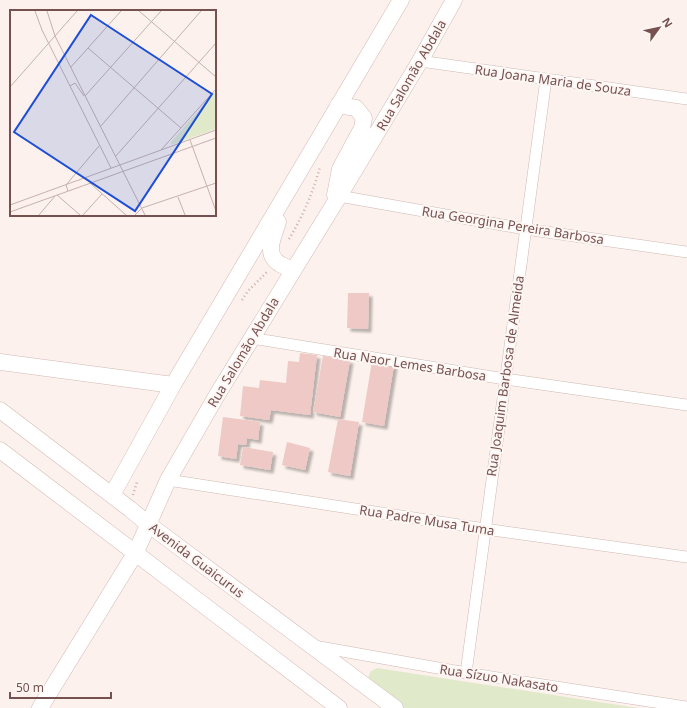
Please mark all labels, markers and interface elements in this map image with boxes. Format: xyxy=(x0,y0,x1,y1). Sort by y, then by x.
north arrow xyxy=(639,8,679,48)
inset map xyxy=(10,10,216,216)
text: N xyxy=(659,14,677,30)
street label: Rua Salomão Abdala xyxy=(372,16,450,134)
street label: Rua Joana Maria de Souza xyxy=(474,60,632,100)
street label: Rua Georgina Pereira Barbosa xyxy=(421,202,605,248)
street label: Rua Joaquim Barbosa de Almeida xyxy=(482,274,528,478)
street label: Rua Salomão Abdala xyxy=(203,294,283,410)
street label: Rua Naor Lemes Barbosa xyxy=(332,343,488,385)
street label: Rua Padre Musa Tuma xyxy=(358,500,496,540)
street label: Avenida Guaicurus xyxy=(146,518,248,602)
street label: Rua Sízuo Nakasato xyxy=(438,660,560,696)
scale bar xyxy=(10,674,111,700)
text: 50 m xyxy=(16,679,44,696)

